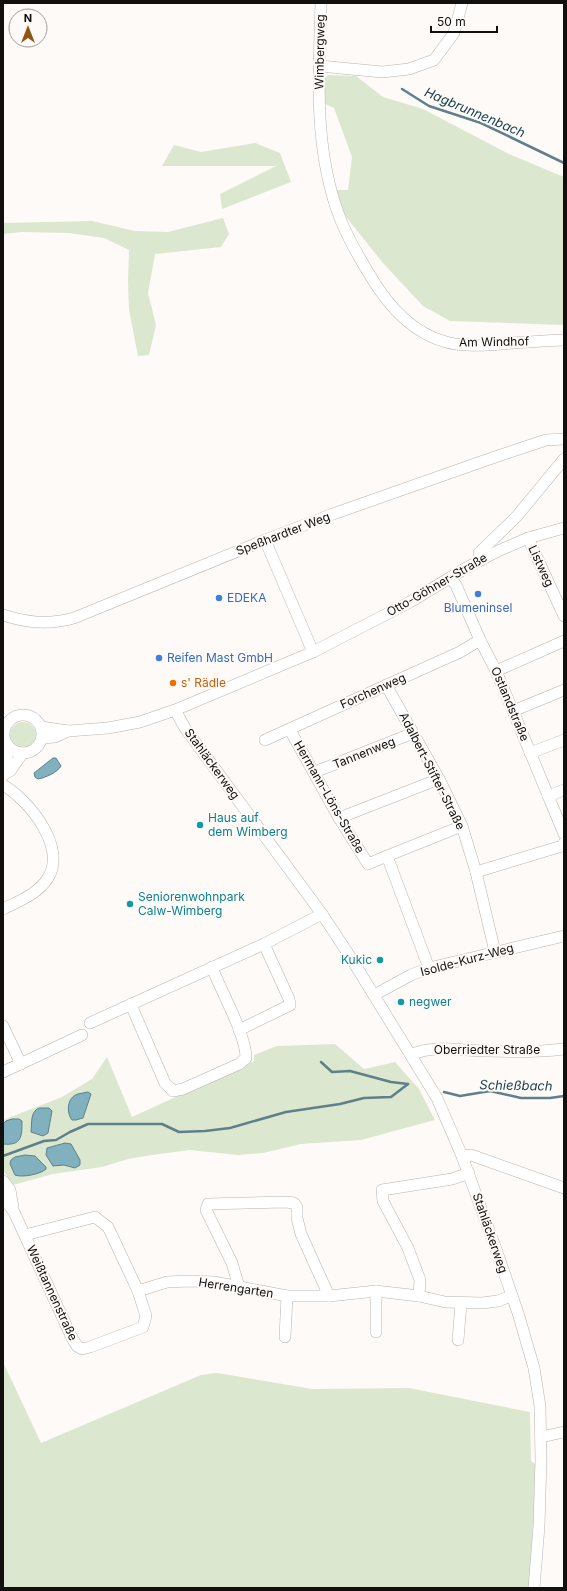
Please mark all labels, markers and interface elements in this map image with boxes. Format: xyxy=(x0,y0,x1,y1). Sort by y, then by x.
north arrow xyxy=(8,8,48,48)
scale bar xyxy=(431,8,497,34)
text: N xyxy=(24,11,32,25)
street label: Wimbergweg xyxy=(311,14,328,90)
text: 50 m xyxy=(437,14,466,29)
water label: Hagbrunnenbach xyxy=(422,84,528,141)
street label: Am Windhof xyxy=(459,333,530,350)
street label: Speßhardter Weg xyxy=(234,509,332,558)
street label: Listweg xyxy=(525,543,558,589)
street label: Otto-Göhner-Straße xyxy=(384,550,490,619)
marker: Blumeninsel xyxy=(473,589,483,599)
place label: EDEKA xyxy=(227,590,266,605)
marker: EDEKA xyxy=(214,593,224,603)
place label: Blumeninsel xyxy=(444,600,512,615)
place label: Reifen Mast GmbH xyxy=(167,650,273,665)
marker: Reifen Mast GmbH xyxy=(154,653,164,663)
street label: Ostlandstraße xyxy=(488,664,533,743)
street label: Forchenweg xyxy=(338,669,408,712)
place label: s' Rädle xyxy=(181,675,226,690)
marker: s' Rädle xyxy=(168,678,178,688)
street label: Adalbert-Stifter-Straße xyxy=(396,710,469,832)
street label: Stahläckerweg xyxy=(182,725,243,802)
street label: Tannenweg xyxy=(330,733,397,772)
street label: Hermann-Löns-Straße xyxy=(291,738,368,856)
place label: Haus auf dem Wimberg xyxy=(208,810,288,839)
marker: Haus auf dem Wimberg xyxy=(195,820,205,830)
place label: Seniorenwohnpark Calw-Wimberg xyxy=(138,889,245,918)
marker: Seniorenwohnpark Calw-Wimberg xyxy=(125,899,135,909)
street label: Isolde-Kurz-Weg xyxy=(419,940,515,979)
place label: Kukic xyxy=(341,952,372,967)
marker: Kukic xyxy=(375,955,385,965)
place label: negwer xyxy=(409,994,452,1009)
marker: negwer xyxy=(396,997,406,1007)
street label: Oberriedter Straße xyxy=(434,1042,540,1057)
water label: Schießbach xyxy=(479,1076,553,1094)
street label: Stahläckerweg xyxy=(470,1191,511,1275)
street label: Weißtannenstraße xyxy=(24,1243,81,1343)
street label: Herrengarten xyxy=(198,1274,275,1301)

